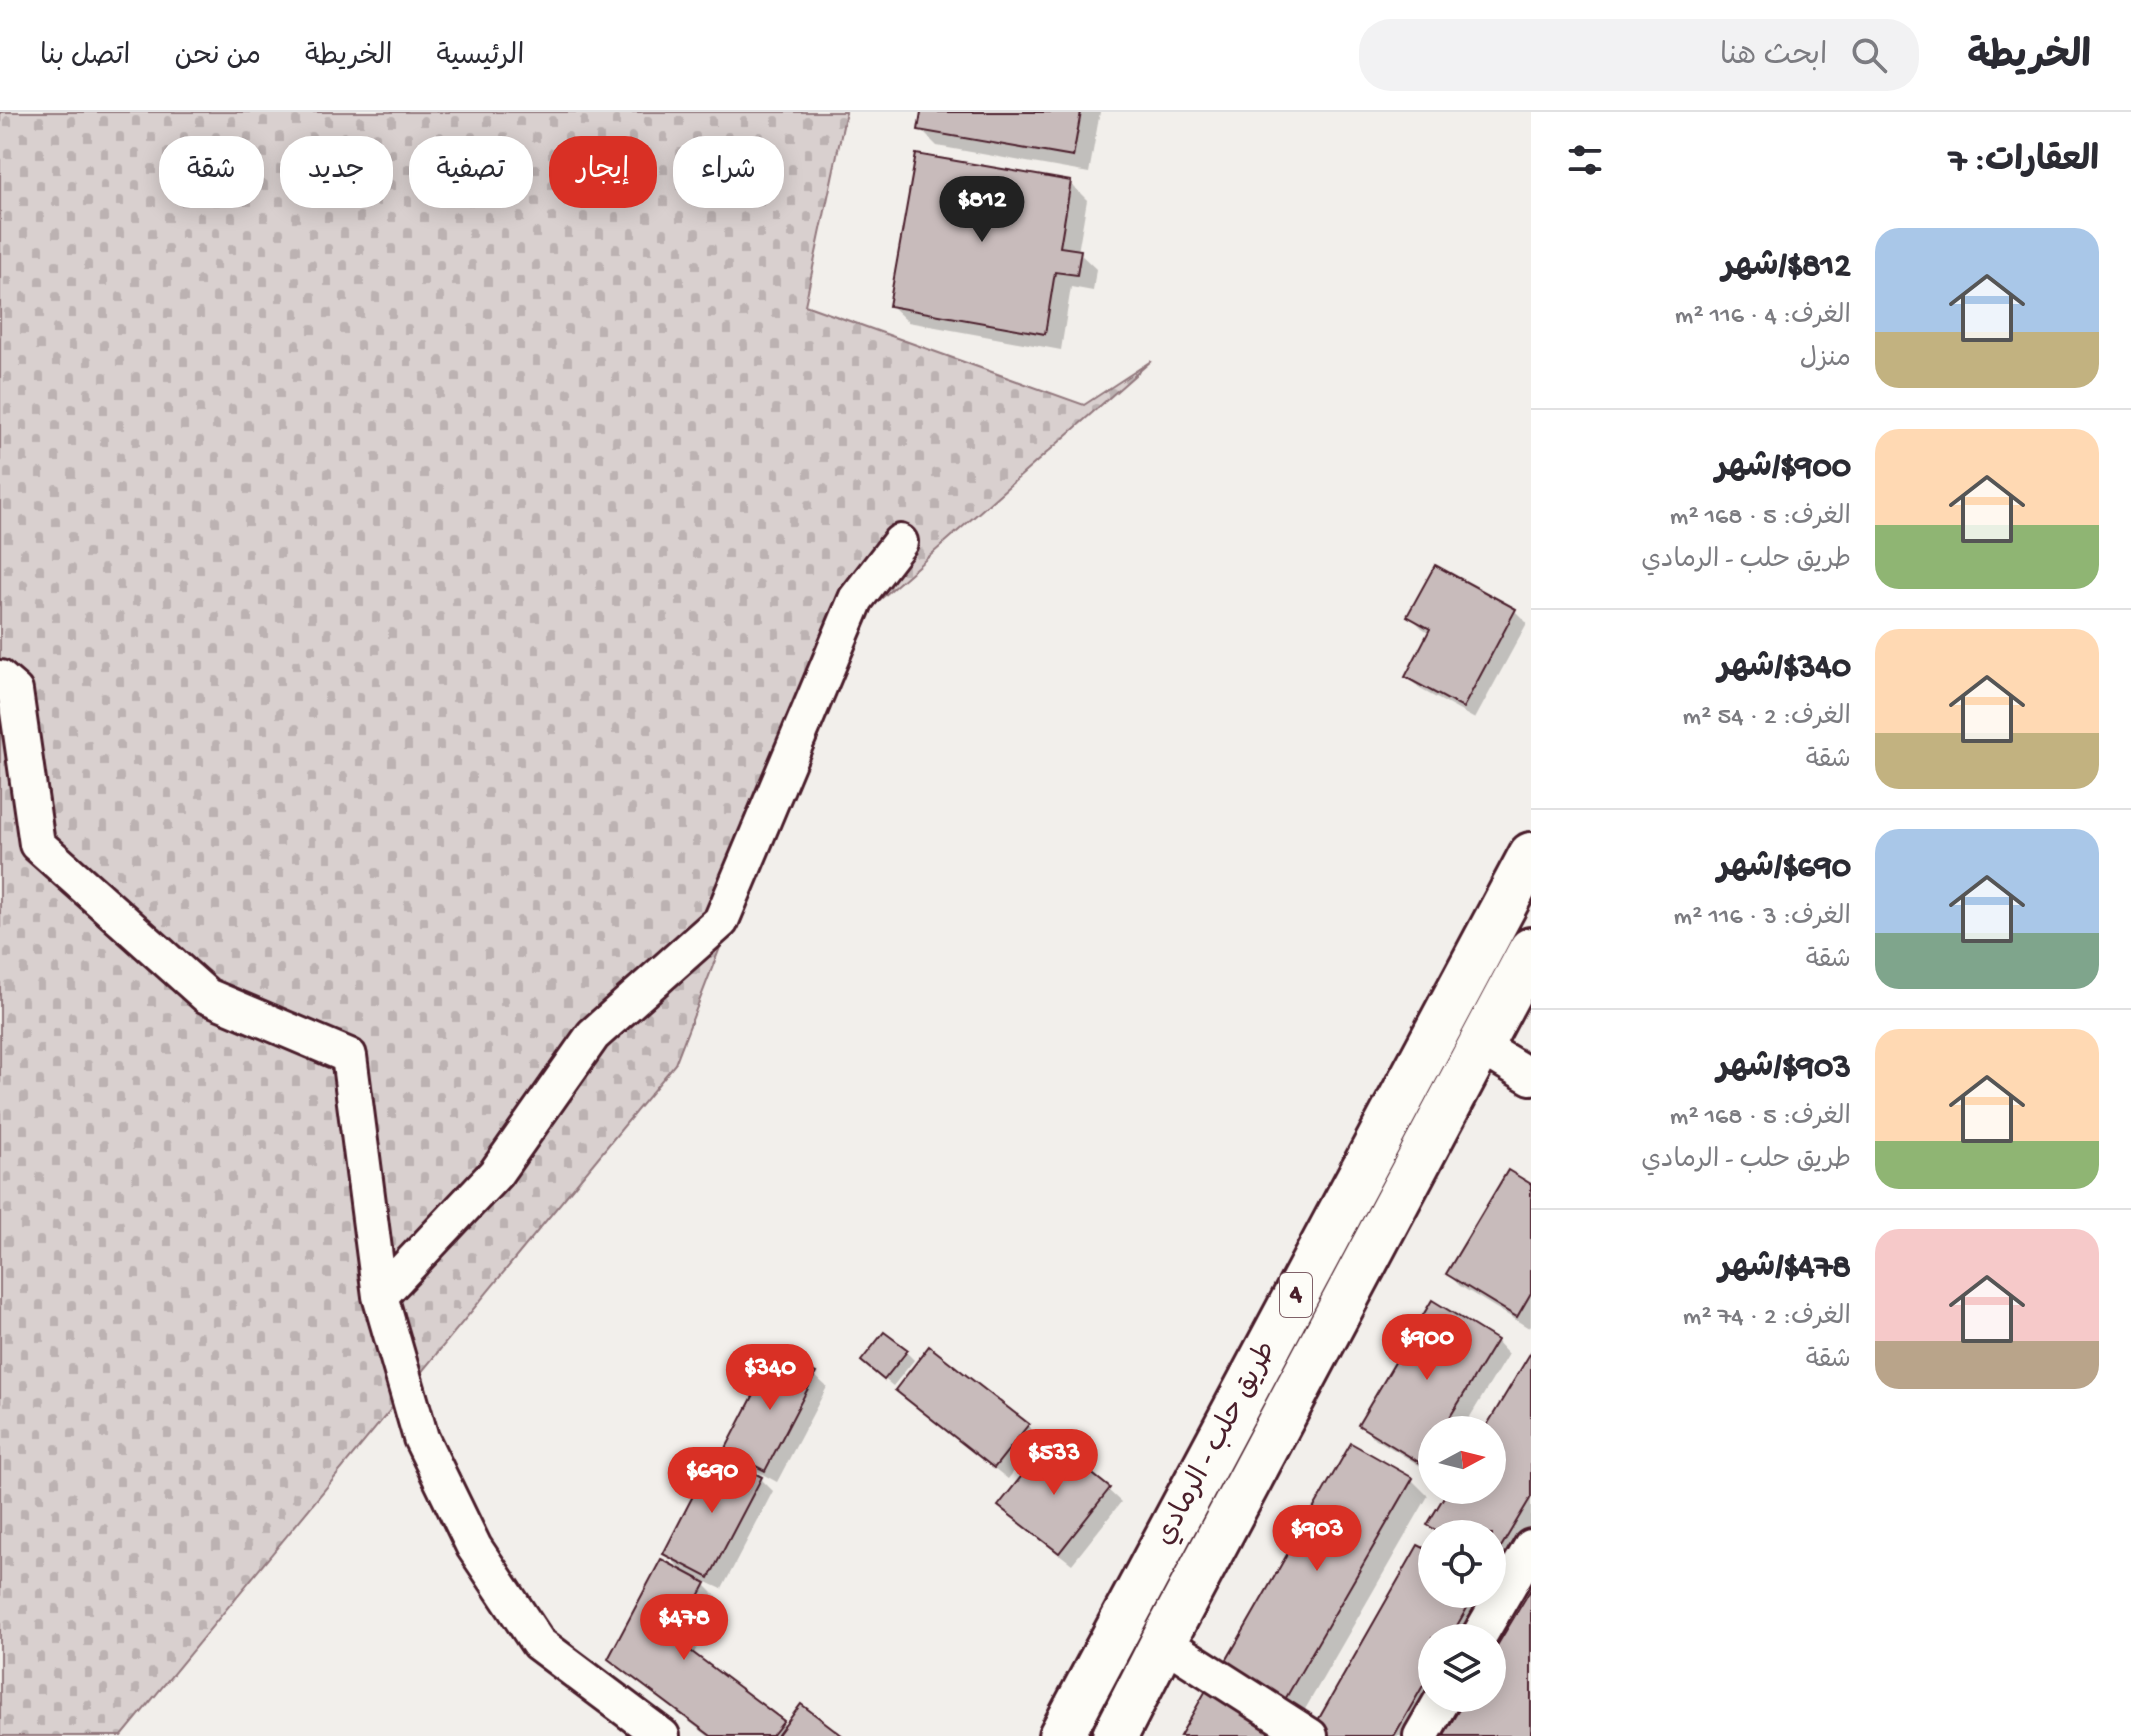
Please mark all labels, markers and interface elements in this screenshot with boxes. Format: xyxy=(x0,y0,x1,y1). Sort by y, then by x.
search box xyxy=(1359,19,1919,91)
icon: search xyxy=(1847,33,1891,77)
text: الخريطة xyxy=(1967,37,2091,81)
text: ابحث هنا xyxy=(1720,40,1827,75)
text: اتصل بنا xyxy=(40,41,130,74)
text: من نحن xyxy=(174,41,261,74)
text: الخريطة xyxy=(305,41,392,74)
text: الرئيسية xyxy=(436,41,524,74)
chip: شقة xyxy=(159,136,264,208)
chip: جديد xyxy=(280,136,393,208)
chip: تصفية xyxy=(409,136,533,208)
chip: إيجار xyxy=(549,136,657,208)
chip: شراء xyxy=(673,136,784,208)
icon: filters xyxy=(1563,138,1607,182)
text: العقارات: 7 xyxy=(1949,143,2099,183)
pin: $812 xyxy=(935,176,1029,244)
text: $812 xyxy=(957,186,1007,217)
text: $812/شهر xyxy=(1722,248,1851,288)
icon: home xyxy=(1939,260,2035,356)
text: الغرف: 4 · 116 m² xyxy=(1675,302,1851,333)
text: منزل xyxy=(1800,345,1851,376)
text: $900/شهر xyxy=(1715,449,1851,489)
icon: home xyxy=(1939,461,2035,557)
text: الغرف: 5 · 168 m² xyxy=(1670,503,1851,534)
text: طريق حلب - الرمادي xyxy=(1641,546,1851,577)
text: $340/شهر xyxy=(1718,649,1851,689)
icon: home xyxy=(1939,661,2035,757)
text: الغرف: 2 · 54 m² xyxy=(1683,703,1851,734)
text: شقة xyxy=(1806,746,1851,777)
text: $690/شهر xyxy=(1717,849,1851,889)
icon: home xyxy=(1939,861,2035,957)
text: الغرف: 3 · 116 m² xyxy=(1674,903,1851,934)
text: شقة xyxy=(1806,946,1851,977)
text: $903/شهر xyxy=(1717,1049,1851,1089)
icon: home xyxy=(1939,1061,2035,1157)
text: الغرف: 5 · 168 m² xyxy=(1670,1103,1851,1134)
text: طريق حلب - الرمادي xyxy=(1641,1146,1851,1177)
text: $478/شهر xyxy=(1719,1249,1851,1289)
icon: home xyxy=(1939,1261,2035,1357)
road number: 4 xyxy=(1280,1273,1312,1317)
text: الغرف: 2 · 74 m² xyxy=(1683,1303,1851,1334)
pin: $900 xyxy=(1380,1314,1474,1382)
text: $900 xyxy=(1400,1324,1454,1355)
street label: طريق حلب - الرمادي xyxy=(1149,1336,1285,1552)
pin: $340 xyxy=(723,1344,817,1412)
text: شقة xyxy=(1806,1346,1851,1377)
text: $340 xyxy=(744,1354,796,1385)
north arrow xyxy=(1418,1416,1506,1504)
map controls xyxy=(1418,1416,1506,1712)
pin: $533 xyxy=(1007,1429,1101,1497)
text: $533 xyxy=(1028,1439,1080,1470)
pin: $690 xyxy=(665,1447,759,1515)
text: $690 xyxy=(686,1457,738,1488)
pin: $903 xyxy=(1270,1505,1364,1573)
text: $903 xyxy=(1291,1515,1343,1546)
button: locate xyxy=(1418,1520,1506,1608)
pin: $478 xyxy=(637,1594,731,1662)
text: $478 xyxy=(658,1604,710,1635)
button: layers xyxy=(1418,1624,1506,1712)

